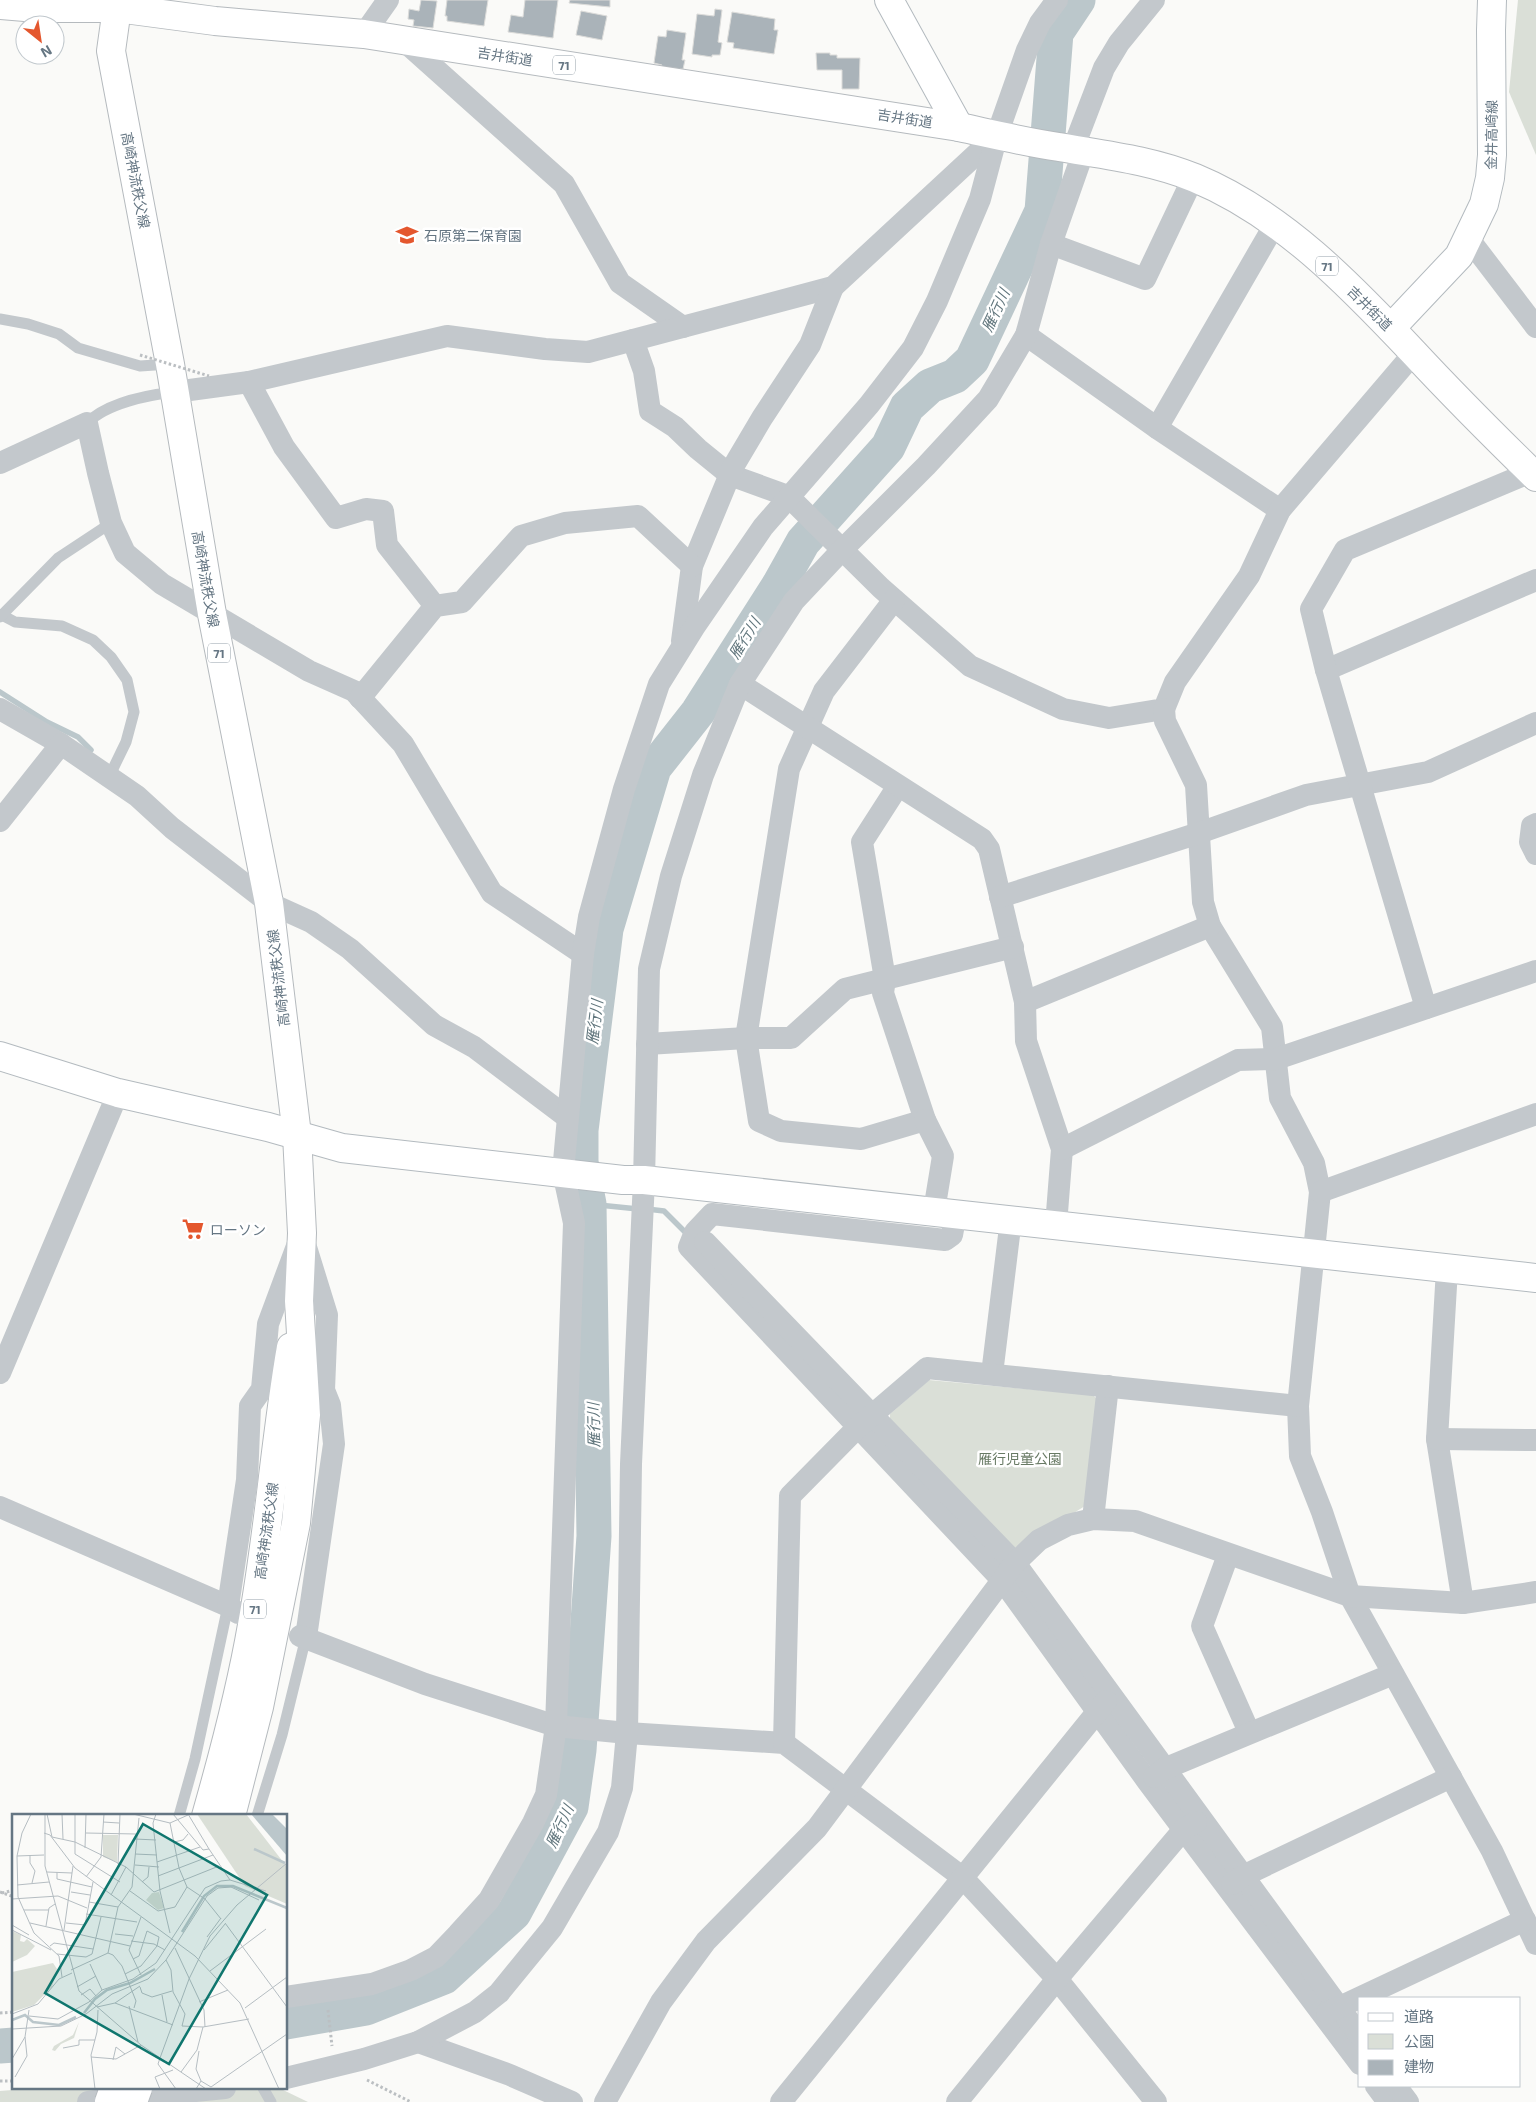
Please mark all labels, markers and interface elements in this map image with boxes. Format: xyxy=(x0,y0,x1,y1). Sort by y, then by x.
north arrow xyxy=(15,15,65,65)
text: N xyxy=(38,42,55,62)
street label: 吉井街道 xyxy=(476,43,534,69)
road number: 71 xyxy=(553,56,575,74)
street label: 金井高崎線 xyxy=(1482,100,1500,170)
street label: 吉井街道 xyxy=(876,105,934,131)
street label: 高崎神流秩父線 xyxy=(118,130,154,230)
school or university icon: 石原第二保育園 xyxy=(394,222,420,248)
place label: 石原第二保育園 xyxy=(424,227,522,244)
road number: 71 xyxy=(1316,256,1338,276)
street label: 吉井街道 xyxy=(1344,282,1396,334)
water label: 雁行川 xyxy=(977,284,1014,334)
street label: 高崎神流秩父線 xyxy=(189,529,223,629)
water label: 雁行川 xyxy=(724,612,765,662)
road number: 71 xyxy=(208,644,230,662)
street label: 高崎神流秩父線 xyxy=(264,928,292,1028)
water label: 雁行川 xyxy=(582,997,606,1045)
supermarket icon: ローソン xyxy=(180,1216,206,1242)
place label: ローソン xyxy=(210,1221,266,1238)
water label: 雁行川 xyxy=(584,1400,602,1448)
park label: 雁行児童公園 xyxy=(978,1450,1062,1467)
street label: 高崎神流秩父線 xyxy=(251,1481,281,1581)
road number: 71 xyxy=(244,1600,266,1618)
water label: 雁行川 xyxy=(541,1800,578,1850)
inset map xyxy=(12,1814,288,2090)
legend xyxy=(1358,1997,1521,2087)
text: 道路 xyxy=(1404,2007,1434,2025)
text: 公園 xyxy=(1404,2032,1434,2050)
text: 建物 xyxy=(1404,2057,1434,2075)

